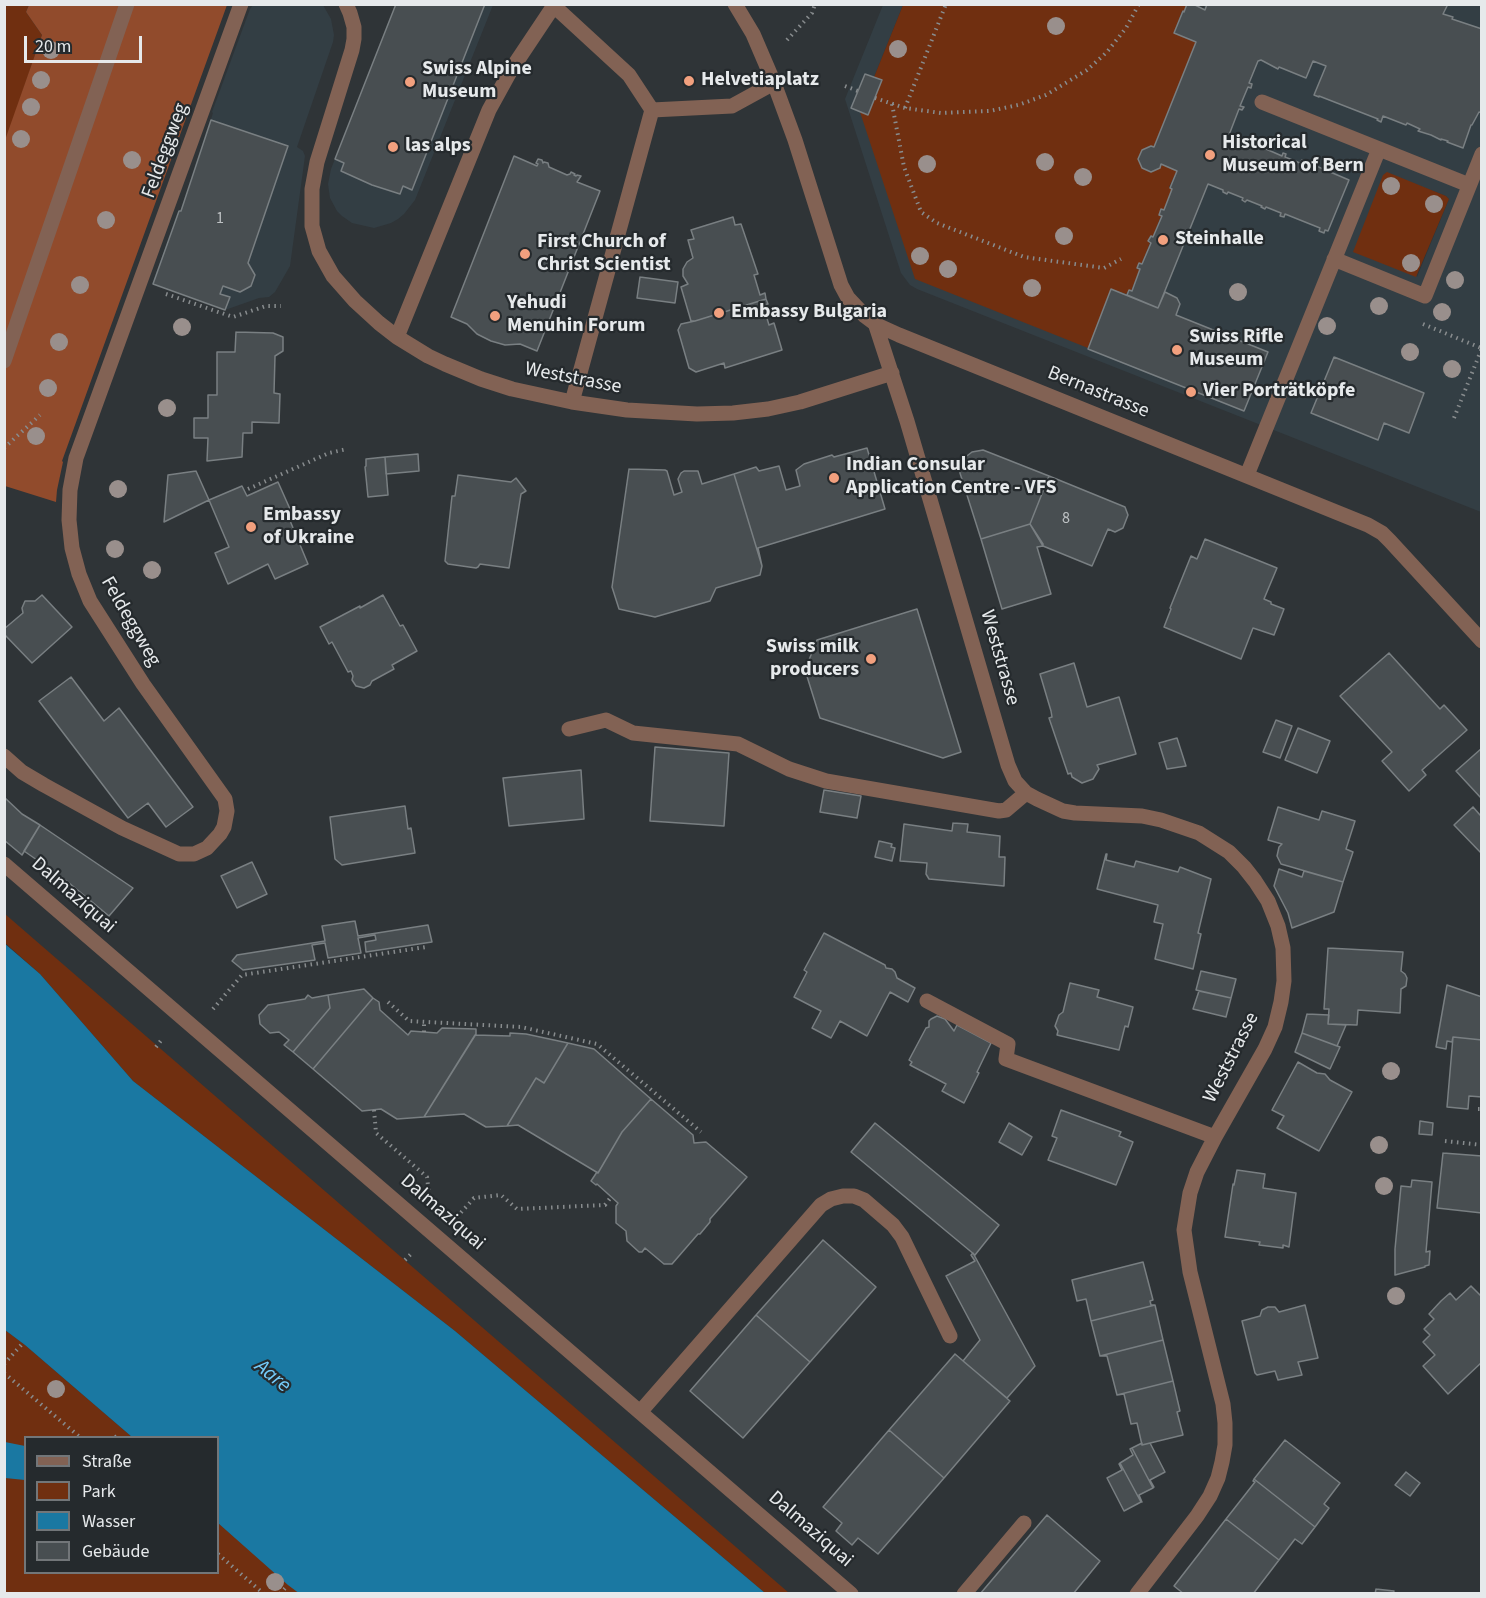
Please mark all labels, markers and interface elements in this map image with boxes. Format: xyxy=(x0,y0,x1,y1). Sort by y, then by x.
scale bar xyxy=(27,24,146,62)
text: 20 m xyxy=(35,34,71,59)
place label: Swiss Alpine Museum xyxy=(422,58,532,105)
place label: Helvetiaplatz xyxy=(701,69,819,93)
marker: Helvetiaplatz xyxy=(682,74,696,88)
marker: Swiss Alpine Museum xyxy=(403,75,417,89)
street label: Feldeggweg xyxy=(138,100,194,202)
place label: Historical Museum of Bern xyxy=(1222,132,1364,179)
place label: las alps xyxy=(405,135,471,159)
marker: las alps xyxy=(386,140,400,154)
marker: Historical Museum of Bern xyxy=(1203,148,1217,162)
house number: 1 xyxy=(216,209,224,229)
place label: Steinhalle xyxy=(1175,228,1264,252)
place label: First Church of Christ Scientist xyxy=(537,231,671,278)
marker: Steinhalle xyxy=(1156,233,1170,247)
marker: First Church of Christ Scientist xyxy=(518,247,532,261)
place label: Yehudi Menuhin Forum xyxy=(507,292,645,339)
place label: Embassy Bulgaria xyxy=(731,301,887,325)
marker: Embassy Bulgaria xyxy=(712,306,726,320)
marker: Yehudi Menuhin Forum xyxy=(488,309,502,323)
place label: Swiss Rifle Museum xyxy=(1189,326,1284,373)
marker: Swiss Rifle Museum xyxy=(1170,343,1184,357)
street label: Weststrasse xyxy=(523,358,623,400)
street label: Bernastrasse xyxy=(1044,362,1152,424)
place label: Vier Porträtköpfe xyxy=(1203,380,1355,404)
marker: Vier Porträtköpfe xyxy=(1184,385,1198,399)
place label: Indian Consular Application Centre - VFS xyxy=(846,454,1057,501)
marker: Indian Consular Application Centre - VFS xyxy=(827,471,841,485)
place label: Embassy of Ukraine xyxy=(263,504,354,551)
house number: 8 xyxy=(1062,509,1070,529)
marker: Embassy of Ukraine xyxy=(244,520,258,534)
street label: Feldeggweg xyxy=(95,573,165,671)
street label: Weststrasse xyxy=(974,608,1024,708)
place label: Swiss milk producers xyxy=(766,636,859,683)
marker: Swiss milk producers xyxy=(864,652,878,666)
street label: Dalmaziquai xyxy=(26,853,120,939)
street label: Weststrasse xyxy=(1199,1009,1265,1107)
street label: Dalmaziquai xyxy=(395,1170,489,1256)
water label: Aare xyxy=(249,1355,295,1399)
legend xyxy=(24,1436,219,1574)
text: Straße xyxy=(82,1449,131,1474)
text: Park xyxy=(82,1479,116,1504)
street label: Dalmaziquai xyxy=(763,1487,857,1573)
text: Wasser xyxy=(82,1509,135,1534)
text: Gebäude xyxy=(82,1539,150,1564)

